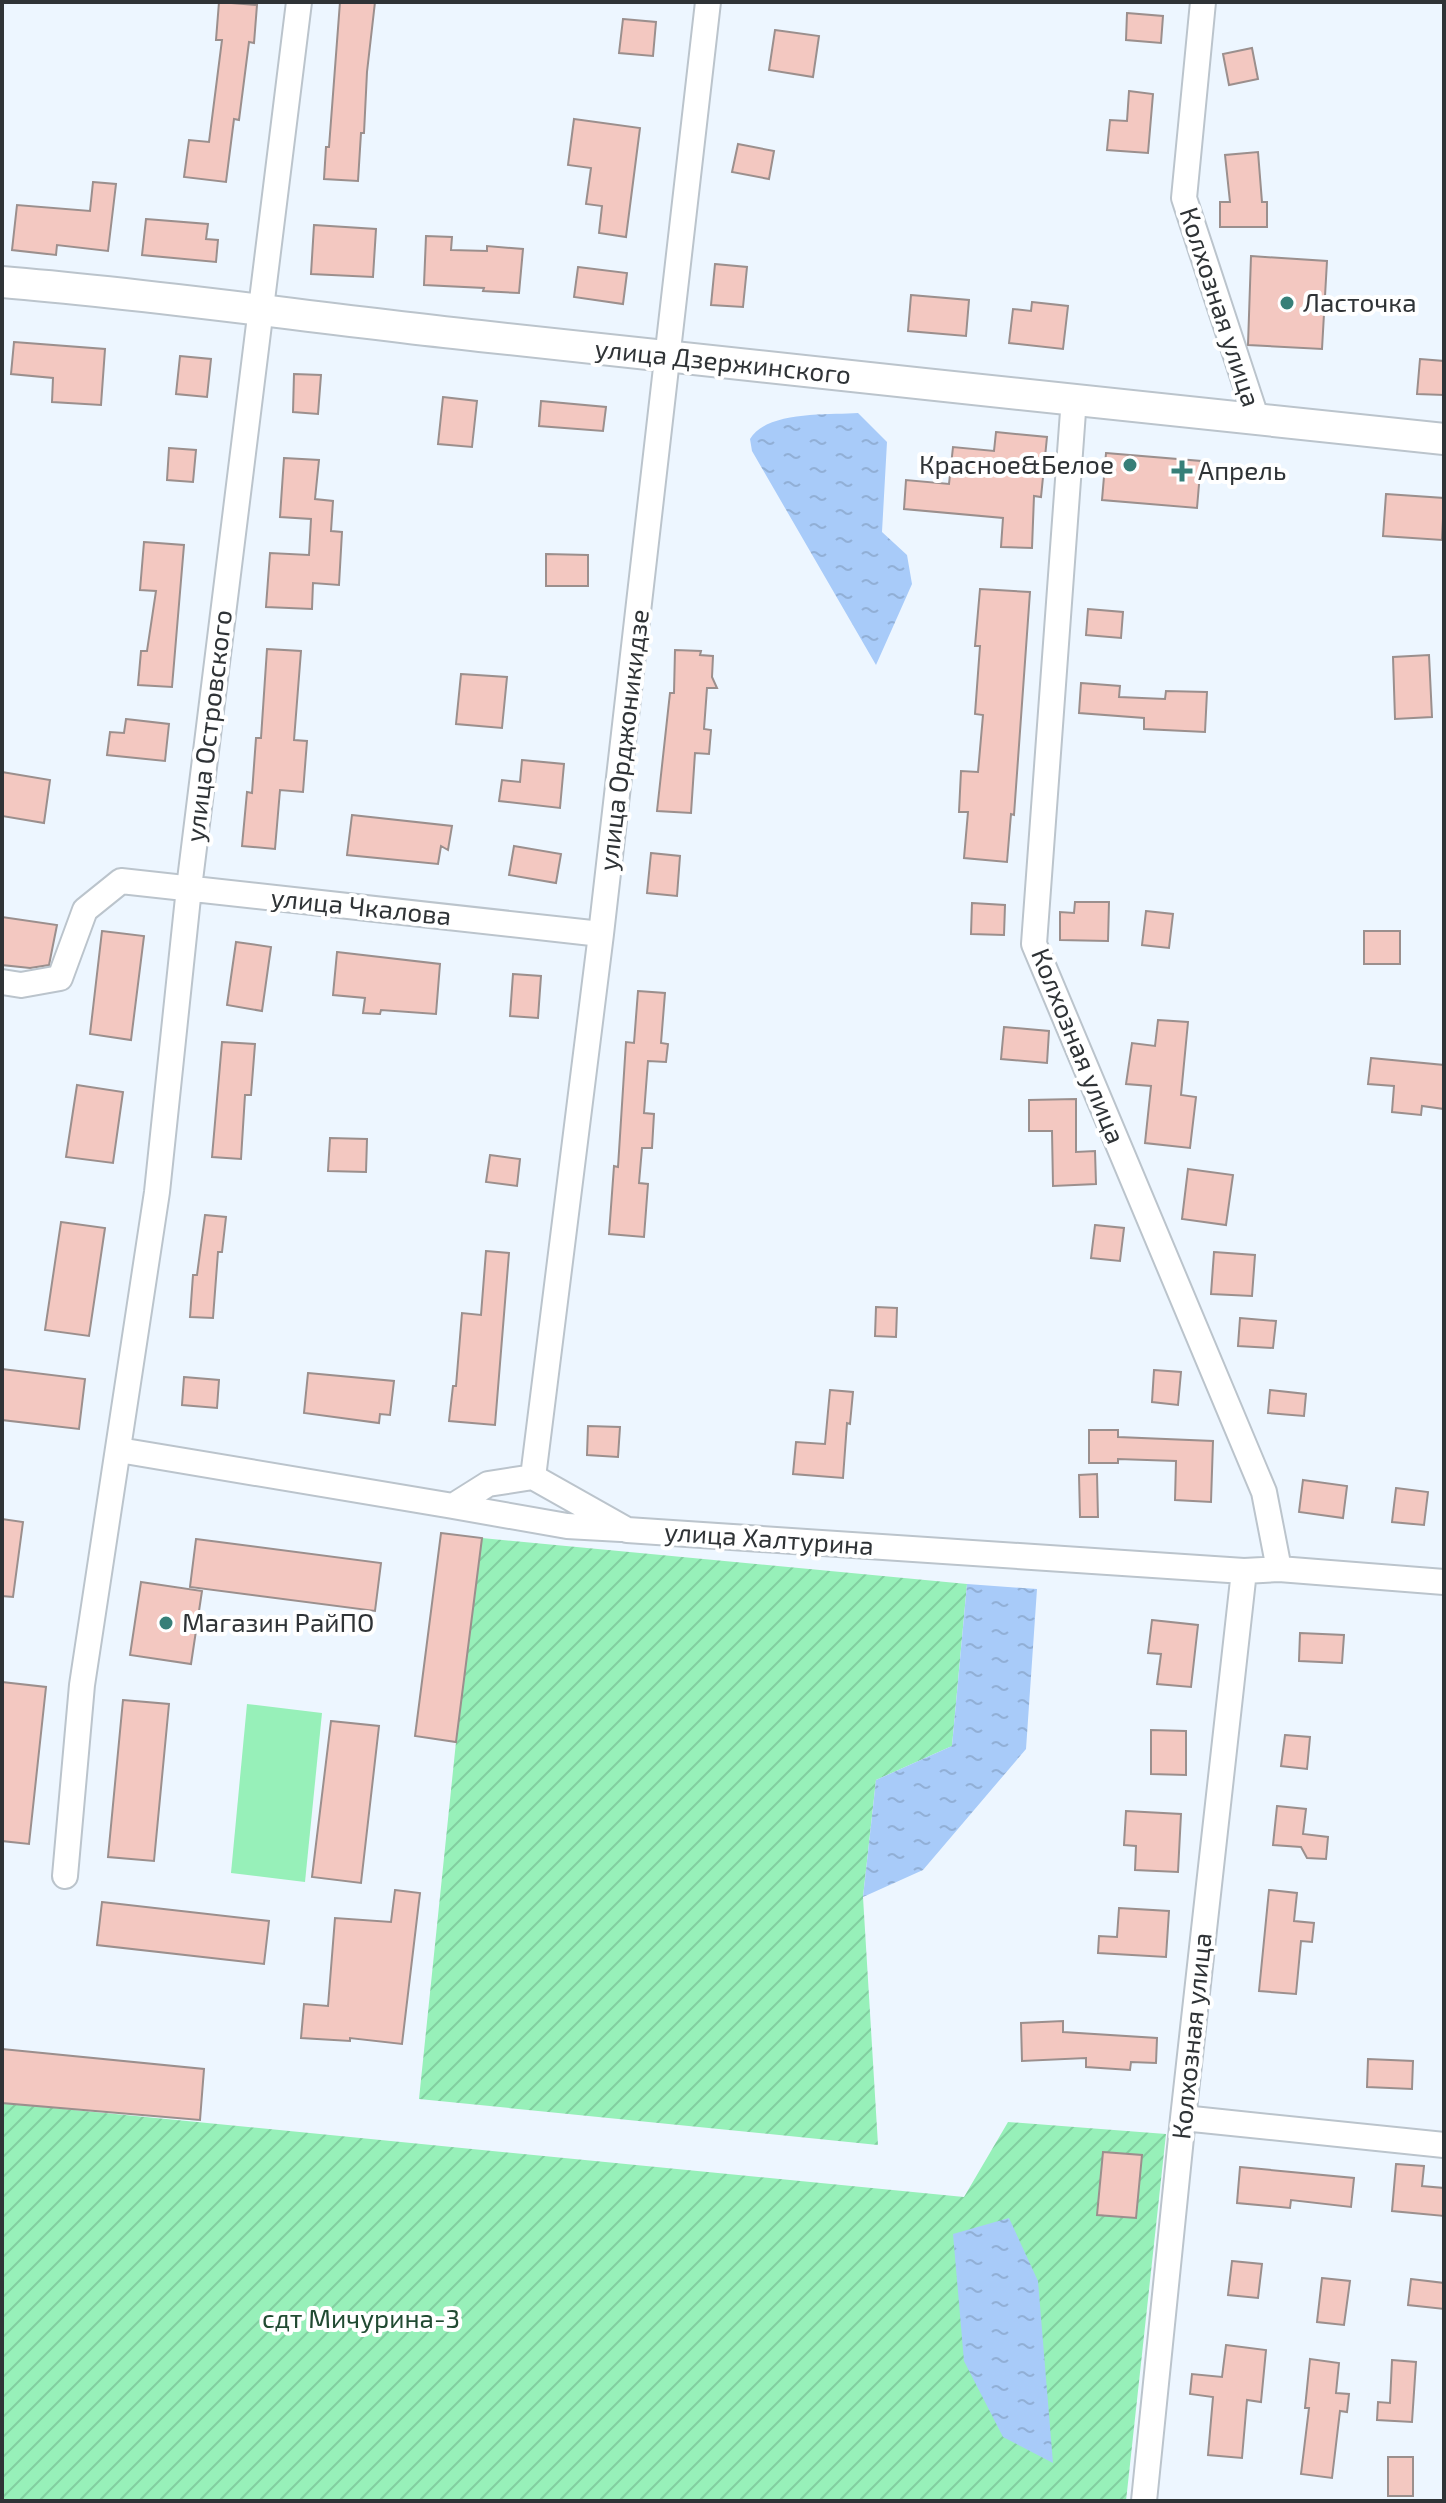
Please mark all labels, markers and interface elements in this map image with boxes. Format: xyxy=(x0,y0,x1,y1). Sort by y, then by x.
street label: Колхозная улица xyxy=(1174,203,1268,410)
place label: Ласточка xyxy=(1303,286,1417,317)
marker: Ласточка xyxy=(1278,294,1296,312)
street label: улица Дзержинского xyxy=(593,332,853,390)
place label: Красное&Белое xyxy=(919,448,1114,479)
place label: Апрель xyxy=(1198,454,1286,485)
marker: Красное&Белое xyxy=(1121,456,1139,474)
marker: Апрель xyxy=(1173,462,1191,480)
street label: улица Орджоникидзе xyxy=(591,607,655,872)
street label: улица Островского xyxy=(178,608,238,844)
street label: улица Чкалова xyxy=(269,881,453,931)
street label: Колхозная улица xyxy=(1025,943,1133,1148)
street label: улица Халтурина xyxy=(663,1515,875,1561)
place label: Магазин РайПО xyxy=(182,1606,374,1637)
marker: Магазин РайПО xyxy=(157,1614,175,1632)
street label: Колхозная улица xyxy=(1164,1931,1218,2141)
park label: сдт Мичурина-3 xyxy=(262,2302,460,2334)

